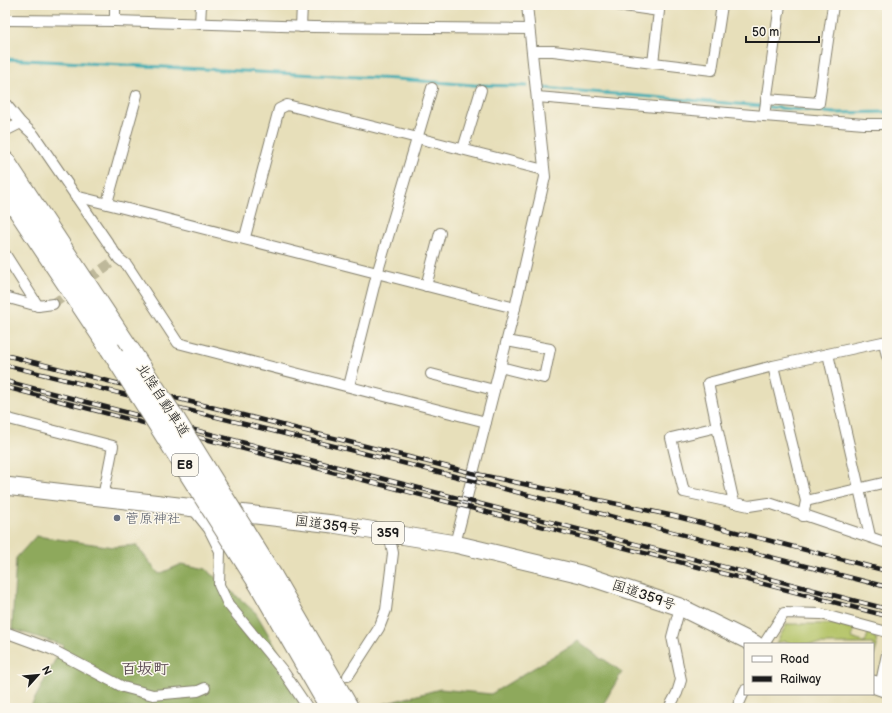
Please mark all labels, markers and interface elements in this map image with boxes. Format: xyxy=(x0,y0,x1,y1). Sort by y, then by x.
scale bar xyxy=(746,18,819,44)
text: 50 m xyxy=(752,25,779,40)
street label: 北陸自動車道 xyxy=(133,360,193,440)
road number: E8 xyxy=(172,454,198,476)
place label: 菅原神社 xyxy=(125,510,181,527)
street label: 国道359号 xyxy=(294,512,362,538)
marker: 菅原神社 xyxy=(112,513,122,523)
road number: 359 xyxy=(372,522,404,544)
street label: 国道359号 xyxy=(610,576,678,614)
legend xyxy=(744,643,874,695)
text: Road xyxy=(780,652,809,667)
north arrow xyxy=(18,655,58,695)
district label: 百坂町 xyxy=(121,660,169,679)
text: N xyxy=(39,664,54,677)
text: Railway xyxy=(780,672,822,687)

